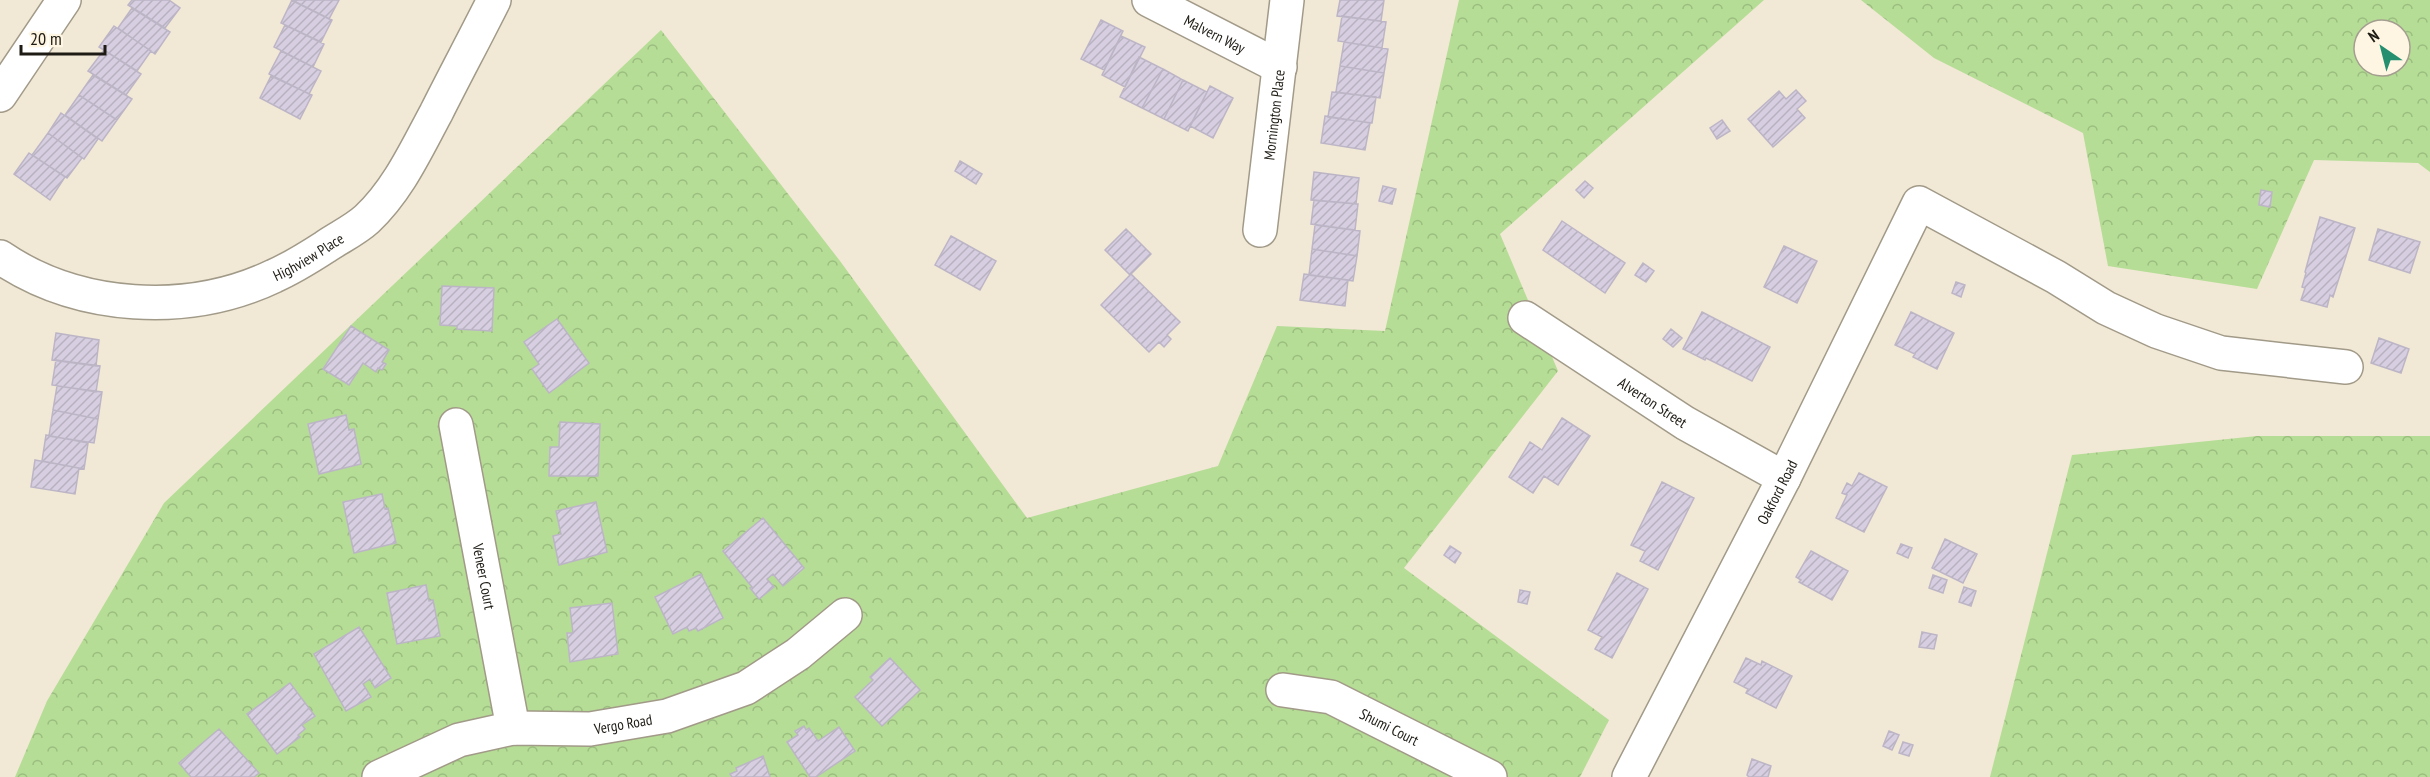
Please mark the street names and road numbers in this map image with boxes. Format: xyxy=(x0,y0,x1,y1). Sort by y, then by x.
street label: Malvern Way xyxy=(1181,10,1249,57)
street label: Mornington Place xyxy=(1259,69,1288,161)
street label: Highview Place xyxy=(270,228,347,285)
street label: Alverton Street xyxy=(1615,372,1691,431)
street label: Oakford Road xyxy=(1752,457,1801,527)
street label: Veneer Court xyxy=(469,541,500,611)
street label: Shumi Court xyxy=(1357,704,1422,749)
street label: Vergo Road xyxy=(592,709,653,738)

